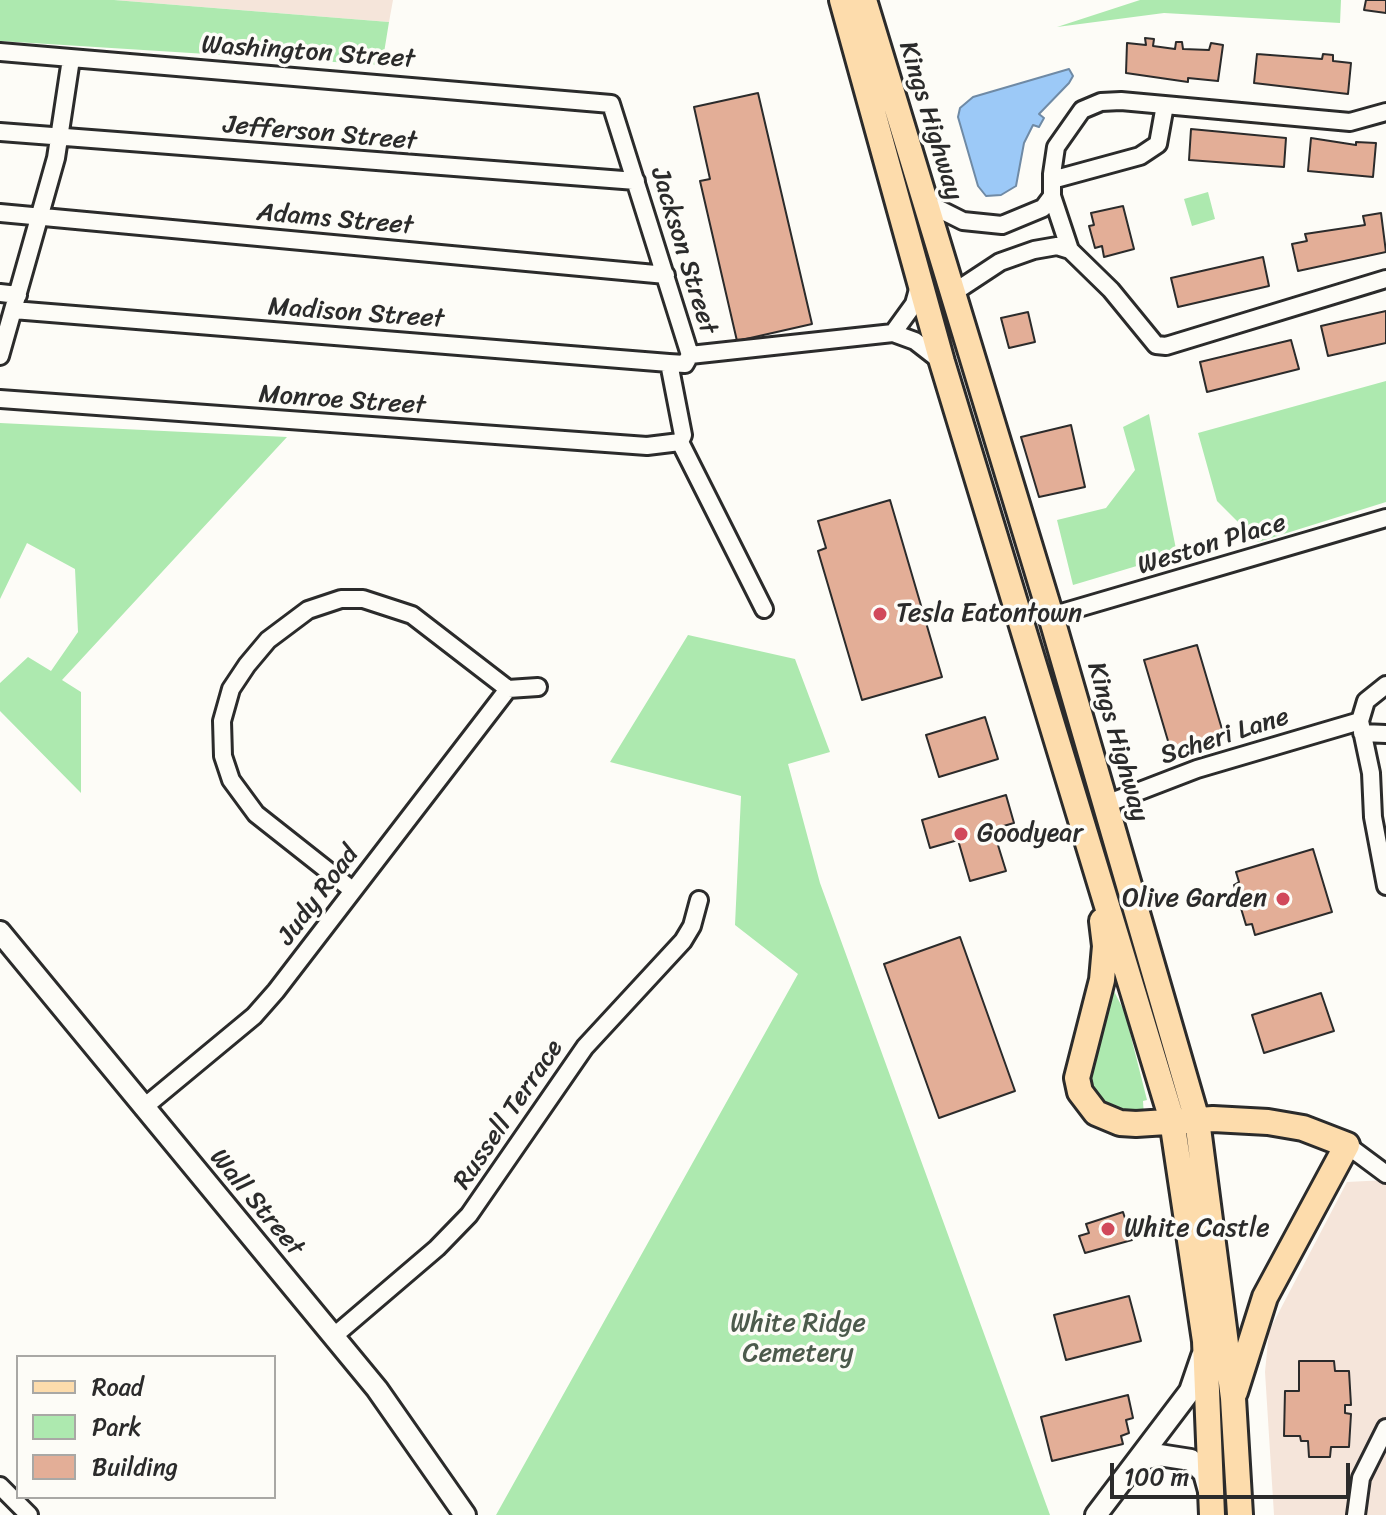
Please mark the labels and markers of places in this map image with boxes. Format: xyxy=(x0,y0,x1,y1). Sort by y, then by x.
place label: Tesla Eatontown xyxy=(896,598,1082,630)
marker: Tesla Eatontown xyxy=(871,605,889,623)
place label: Goodyear xyxy=(977,818,1083,850)
marker: Goodyear xyxy=(952,825,970,843)
place label: Olive Garden xyxy=(1122,883,1267,915)
marker: Olive Garden xyxy=(1274,890,1292,908)
place label: White Castle xyxy=(1124,1213,1270,1245)
marker: White Castle xyxy=(1099,1220,1117,1238)

